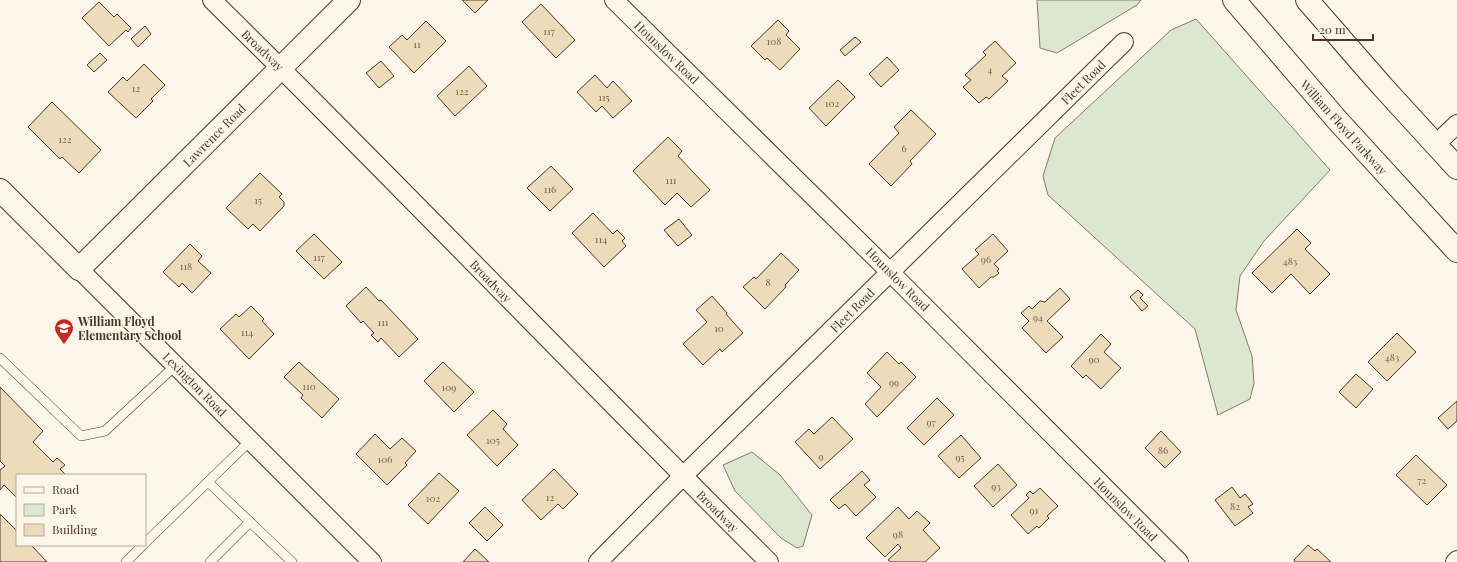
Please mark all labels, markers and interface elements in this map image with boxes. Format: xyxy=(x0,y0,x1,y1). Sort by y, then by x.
scale bar xyxy=(1313,16,1373,42)
street label: Hounslow Road xyxy=(631,17,703,87)
text: 20 m xyxy=(1319,21,1346,37)
house number: 117 xyxy=(543,24,555,38)
street label: Broadway xyxy=(238,26,288,74)
house number: 108 xyxy=(767,34,781,48)
house number: 11 xyxy=(413,37,421,51)
street label: Fleet Road xyxy=(1057,56,1109,108)
house number: 4 xyxy=(988,62,993,76)
street label: William Floyd Parkway xyxy=(1296,75,1391,178)
house number: 12 xyxy=(132,81,140,95)
house number: 122 xyxy=(455,84,469,98)
house number: 115 xyxy=(598,90,610,104)
house number: 102 xyxy=(825,96,839,110)
street label: Lawrence Road xyxy=(179,100,249,170)
house number: 122 xyxy=(58,132,72,146)
house number: 6 xyxy=(901,141,907,155)
house number: 111 xyxy=(665,173,677,187)
house number: 116 xyxy=(544,182,556,196)
house number: 15 xyxy=(254,193,262,207)
house number: 114 xyxy=(595,232,607,246)
street label: Hounslow Road xyxy=(863,244,933,314)
house number: 117 xyxy=(313,250,325,264)
house number: 96 xyxy=(981,252,991,266)
house number: 483 xyxy=(1283,254,1298,268)
street label: Broadway xyxy=(467,256,515,306)
house number: 118 xyxy=(180,259,192,273)
house number: 8 xyxy=(765,275,771,289)
street label: Fleet Road xyxy=(826,284,878,336)
house number: 94 xyxy=(1033,310,1043,324)
place label: William Floyd Elementary School xyxy=(77,313,182,343)
house number: 111 xyxy=(377,315,389,329)
school or university icon: William Floyd Elementary School xyxy=(53,317,75,345)
house number: 10 xyxy=(714,321,724,335)
house number: 114 xyxy=(241,325,253,339)
street label: Lexington Road xyxy=(160,349,230,419)
house number: 483 xyxy=(1385,350,1400,364)
house number: 90 xyxy=(1088,352,1100,366)
house number: 99 xyxy=(889,375,899,389)
house number: 110 xyxy=(302,379,316,393)
house number: 109 xyxy=(442,380,456,394)
house number: 97 xyxy=(926,415,936,429)
house number: 105 xyxy=(486,433,500,447)
house number: 86 xyxy=(1158,443,1168,457)
house number: 9 xyxy=(818,449,824,463)
house number: 95 xyxy=(955,450,965,464)
house number: 106 xyxy=(378,452,392,466)
house number: 72 xyxy=(1418,473,1427,487)
legend xyxy=(16,474,146,546)
street label: Hounslow Road xyxy=(1091,474,1161,544)
house number: 93 xyxy=(991,479,1001,493)
text: Road xyxy=(52,481,79,497)
street label: Broadway xyxy=(694,487,742,535)
house number: 12 xyxy=(546,490,554,504)
house number: 102 xyxy=(426,491,440,505)
house number: 82 xyxy=(1230,499,1240,513)
text: Park xyxy=(52,501,77,517)
house number: 91 xyxy=(1030,503,1039,517)
text: Building xyxy=(52,521,98,537)
house number: 98 xyxy=(893,527,903,541)

